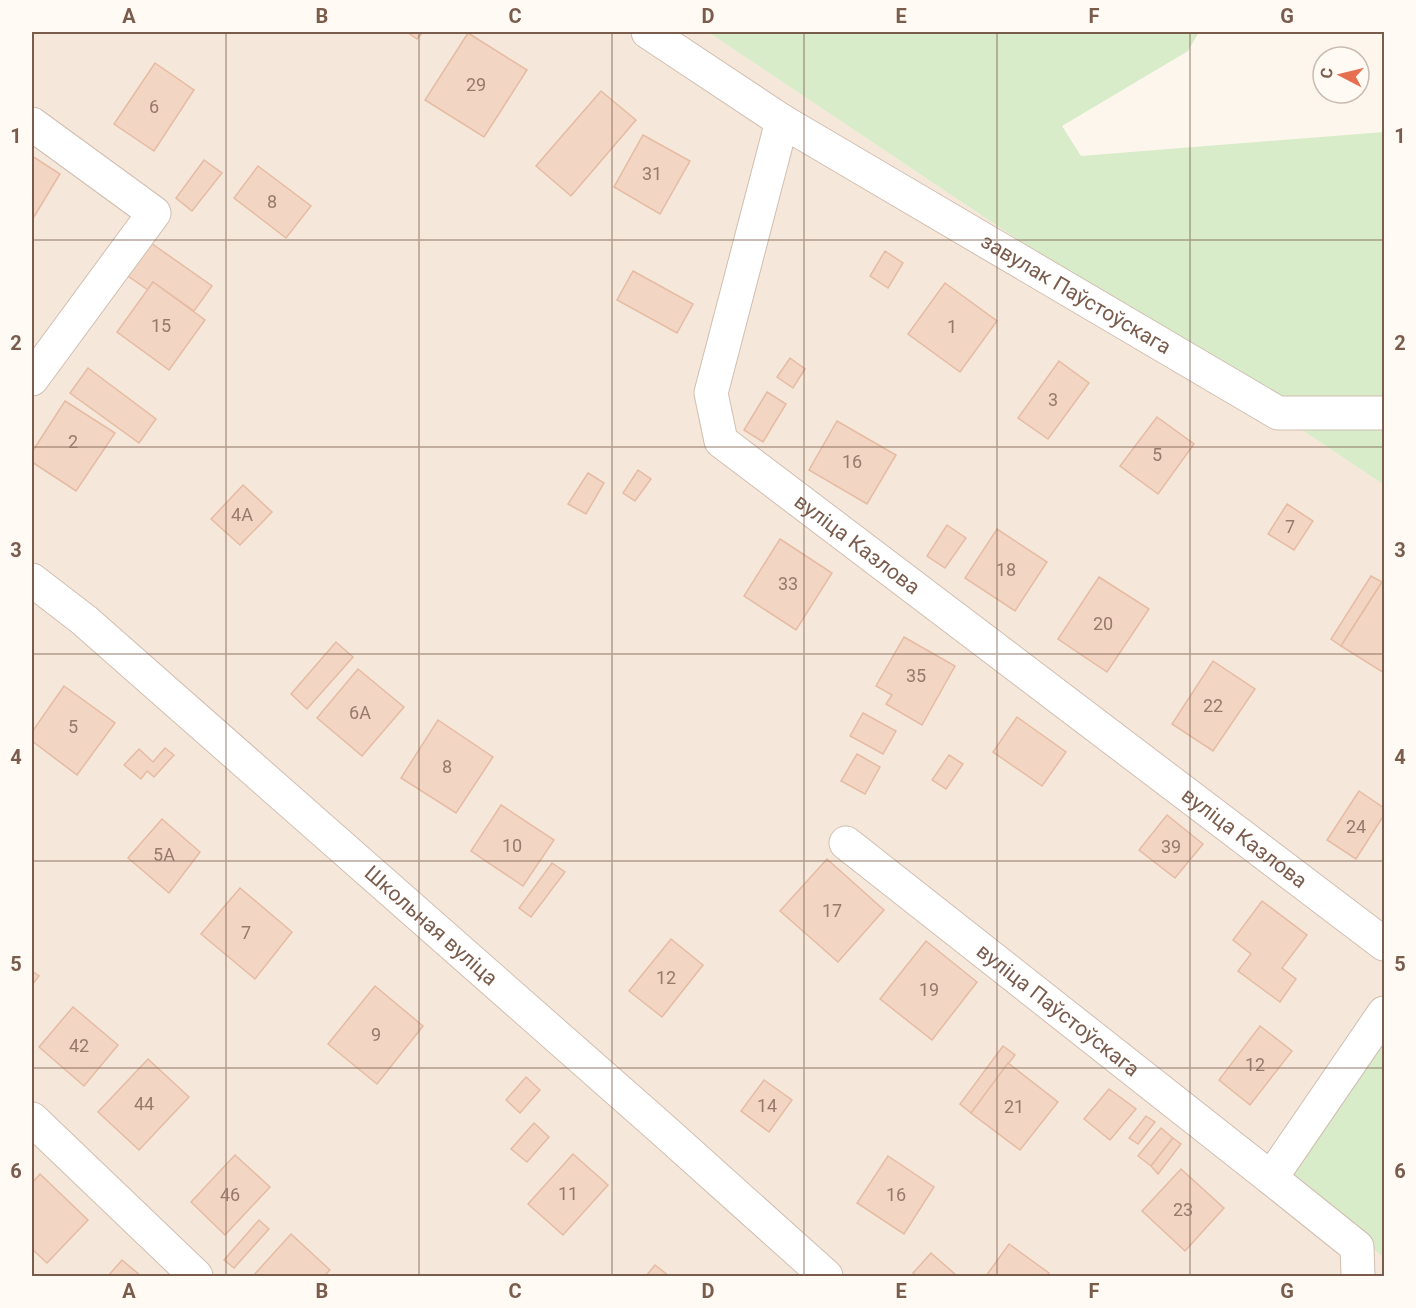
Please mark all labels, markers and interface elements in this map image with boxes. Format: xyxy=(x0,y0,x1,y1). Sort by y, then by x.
text: A xyxy=(122,4,136,28)
text: B xyxy=(316,4,328,28)
text: C xyxy=(508,4,522,28)
text: D xyxy=(702,4,715,28)
text: E xyxy=(895,4,907,28)
text: F xyxy=(1089,4,1100,28)
text: G xyxy=(1280,4,1294,28)
north arrow xyxy=(1311,45,1371,105)
text: С xyxy=(1317,67,1337,80)
house number: 29 xyxy=(466,74,486,95)
house number: 6 xyxy=(149,96,159,117)
text: 1 xyxy=(10,124,22,148)
text: 1 xyxy=(1394,124,1406,148)
house number: 31 xyxy=(642,163,662,184)
house number: 8 xyxy=(267,191,277,212)
street label: завулак Паўстоўскага xyxy=(977,229,1175,359)
house number: 15 xyxy=(151,315,171,336)
house number: 1 xyxy=(947,316,957,337)
text: 2 xyxy=(10,331,22,355)
text: 2 xyxy=(1394,331,1406,355)
house number: 3 xyxy=(1048,389,1058,410)
house number: 2 xyxy=(68,431,78,452)
house number: 5 xyxy=(1152,444,1162,465)
house number: 16 xyxy=(842,451,862,472)
street label: вуліца Казлова xyxy=(790,489,925,599)
house number: 4А xyxy=(231,504,253,525)
house number: 7 xyxy=(1285,516,1295,537)
text: 3 xyxy=(10,538,22,562)
text: 3 xyxy=(1394,538,1406,562)
house number: 18 xyxy=(996,559,1016,580)
house number: 33 xyxy=(778,573,798,594)
house number: 20 xyxy=(1093,613,1113,634)
house number: 35 xyxy=(906,665,926,686)
house number: 22 xyxy=(1203,695,1223,716)
house number: 6А xyxy=(349,702,371,723)
house number: 5 xyxy=(68,716,78,737)
text: 4 xyxy=(10,745,22,769)
text: 4 xyxy=(1394,745,1406,769)
house number: 8 xyxy=(442,756,452,777)
street label: вуліца Казлова xyxy=(1177,783,1312,893)
house number: 24 xyxy=(1346,816,1366,837)
house number: 10 xyxy=(502,835,522,856)
house number: 39 xyxy=(1161,836,1181,857)
house number: 5А xyxy=(153,844,175,865)
street label: Школьная вуліца xyxy=(360,861,502,990)
house number: 17 xyxy=(822,900,842,921)
house number: 7 xyxy=(241,922,251,943)
street label: вуліца Паўстоўскага xyxy=(972,939,1144,1082)
text: 5 xyxy=(10,952,22,976)
text: 5 xyxy=(1394,952,1406,976)
house number: 12 xyxy=(656,967,676,988)
house number: 19 xyxy=(919,979,939,1000)
house number: 9 xyxy=(371,1024,381,1045)
house number: 42 xyxy=(69,1035,89,1056)
house number: 12 xyxy=(1245,1054,1265,1075)
house number: 44 xyxy=(134,1093,154,1114)
house number: 14 xyxy=(757,1095,777,1116)
house number: 21 xyxy=(1004,1096,1024,1117)
text: 6 xyxy=(10,1159,22,1183)
text: 6 xyxy=(1394,1159,1406,1183)
house number: 11 xyxy=(558,1183,578,1204)
house number: 46 xyxy=(220,1184,240,1205)
house number: 16 xyxy=(886,1184,906,1205)
house number: 23 xyxy=(1173,1199,1193,1220)
text: A xyxy=(122,1279,136,1303)
text: B xyxy=(316,1279,328,1303)
text: C xyxy=(508,1279,522,1303)
text: D xyxy=(702,1279,715,1303)
text: E xyxy=(895,1279,907,1303)
text: F xyxy=(1089,1279,1100,1303)
text: G xyxy=(1280,1279,1294,1303)

